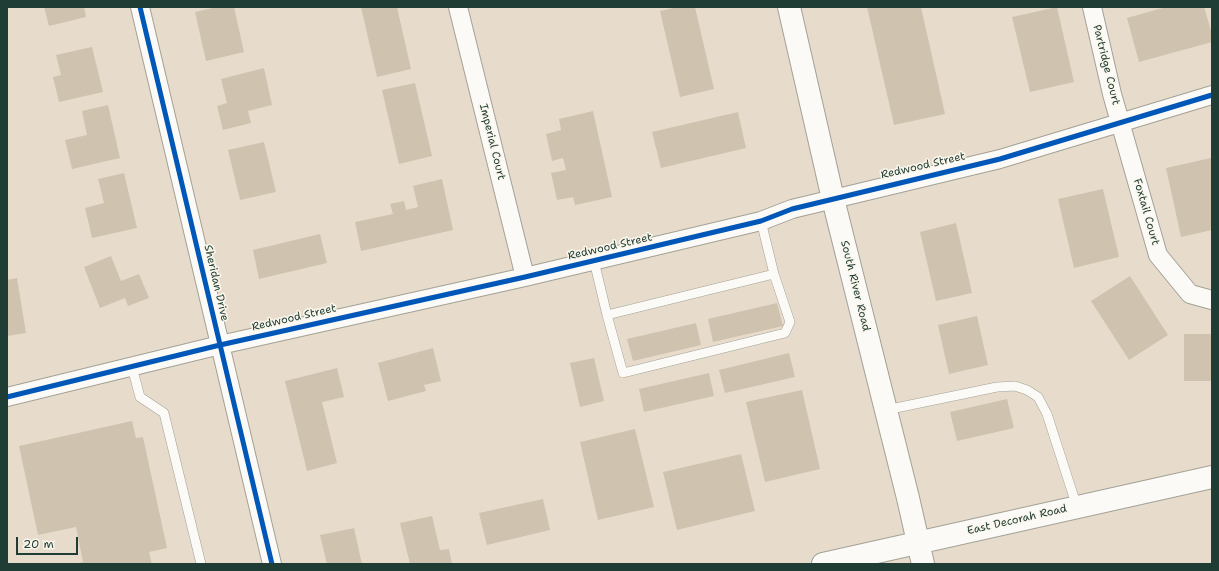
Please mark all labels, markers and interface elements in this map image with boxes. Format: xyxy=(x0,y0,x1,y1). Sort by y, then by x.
street label: Partridge Court xyxy=(1090,23,1122,107)
street label: Imperial Court xyxy=(476,102,508,182)
street label: Redwood Street xyxy=(880,150,966,182)
street label: Foxtail Court xyxy=(1130,177,1162,247)
street label: Redwood Street xyxy=(567,231,653,263)
street label: South River Road xyxy=(837,239,873,333)
street label: Sheridan Drive xyxy=(201,244,231,322)
street label: Redwood Street xyxy=(251,302,337,334)
street label: East Decorah Road xyxy=(966,502,1068,538)
scale bar xyxy=(18,529,80,555)
text: 20 m xyxy=(23,536,54,552)

